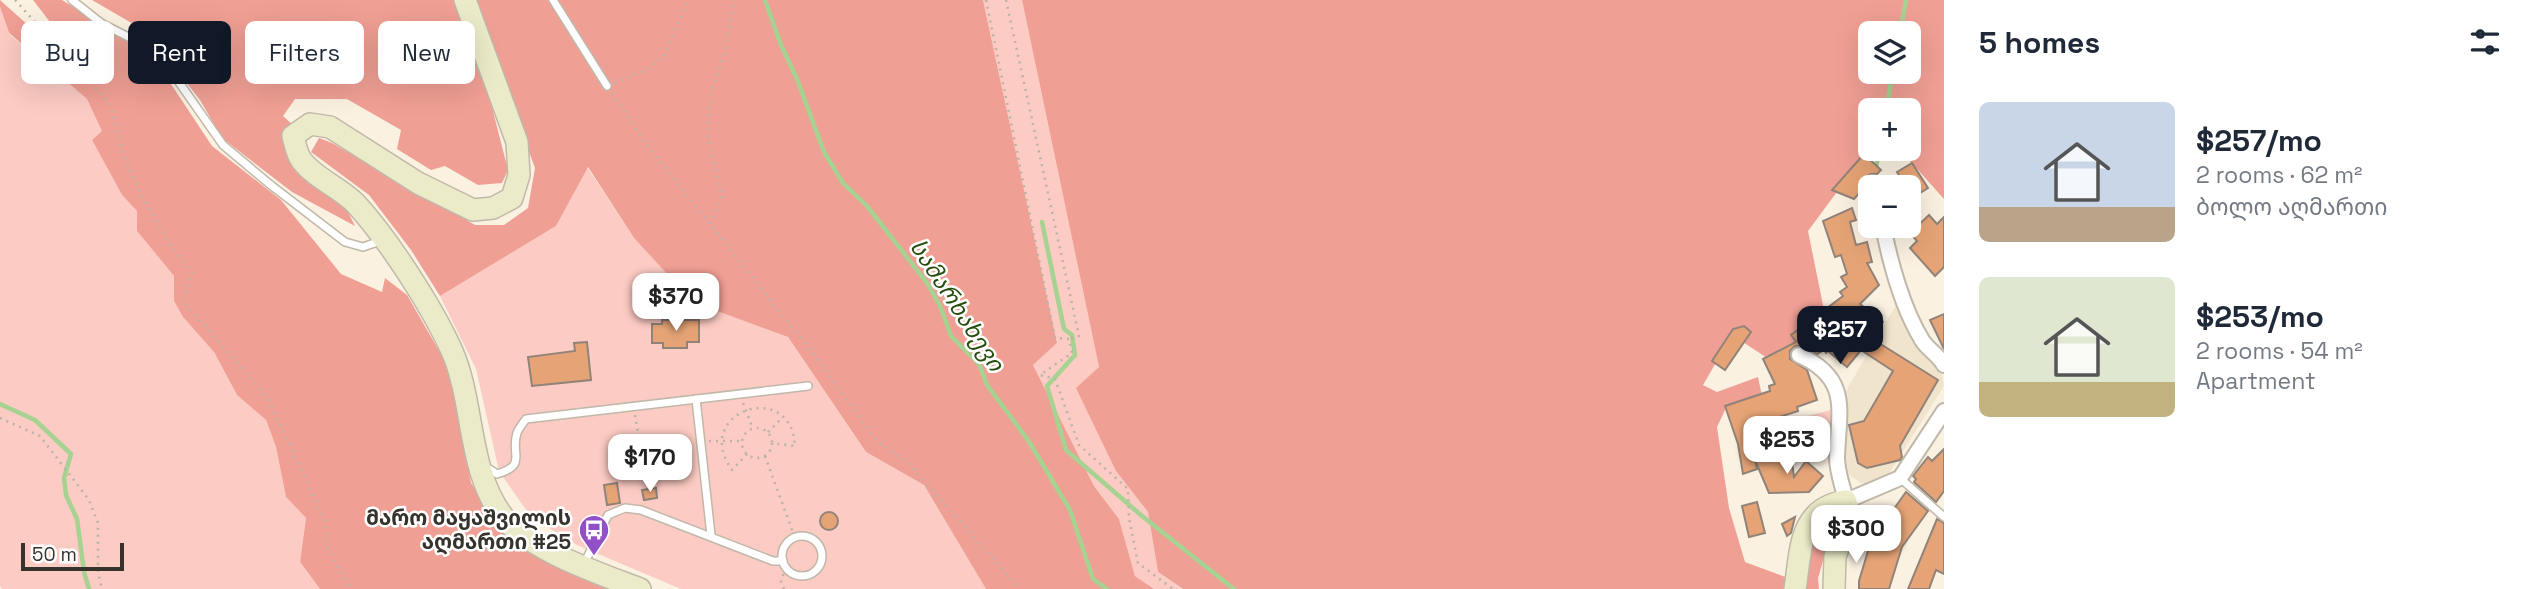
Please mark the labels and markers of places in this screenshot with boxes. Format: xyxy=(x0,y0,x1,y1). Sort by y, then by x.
pin: $370 xyxy=(635,274,717,333)
pin: $257 xyxy=(1799,306,1881,366)
pin: $253 xyxy=(1746,416,1828,476)
pin: $170 xyxy=(609,434,691,494)
place label: მარო მაყაშვილის აღმართი #25 xyxy=(366,504,571,555)
pin: $300 xyxy=(1815,505,1897,565)
bus stop icon: მარო მაყაშვილის აღმართი #25 xyxy=(577,513,611,557)

